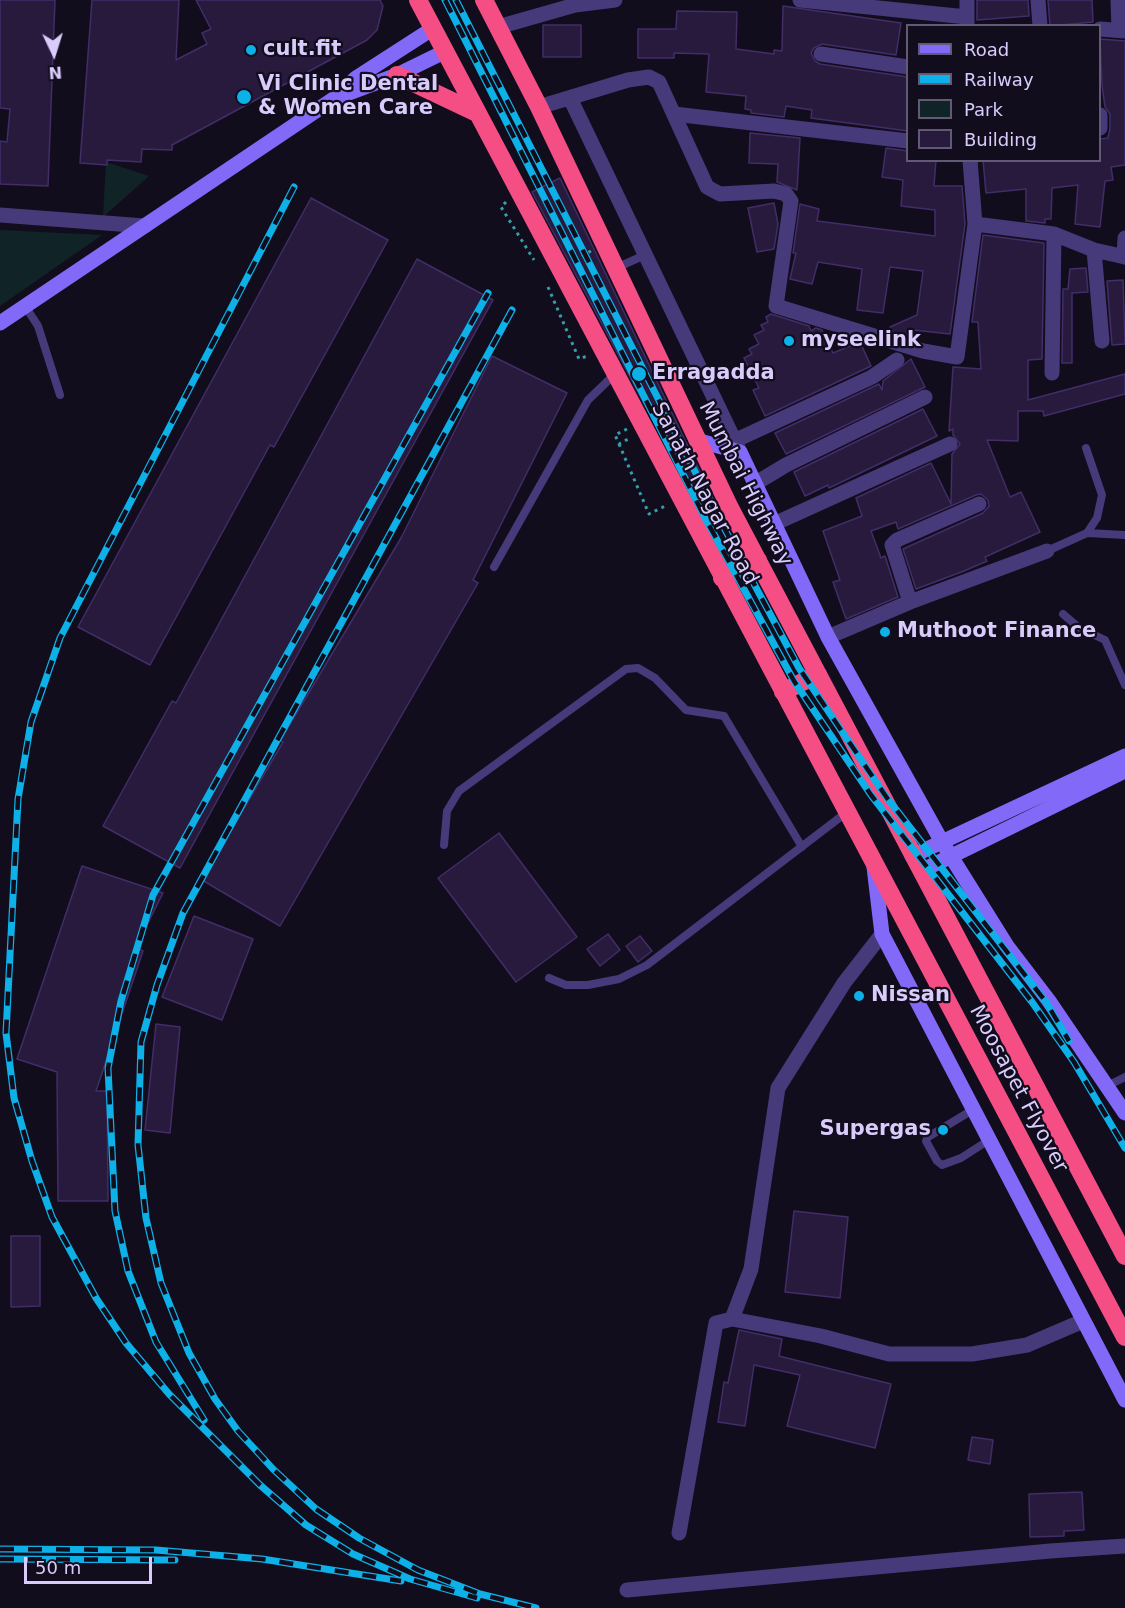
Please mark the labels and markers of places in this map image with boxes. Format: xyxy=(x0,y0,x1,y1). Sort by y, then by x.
place label: cult.fit xyxy=(263,37,341,63)
marker: cult.fit xyxy=(244,43,258,57)
place label: Vi Clinic Dental & Women Care xyxy=(258,72,438,122)
marker: Vi Clinic Dental & Women Care xyxy=(235,88,253,106)
place label: myseelink xyxy=(801,328,921,354)
marker: myseelink xyxy=(782,334,796,348)
place label: Erragadda xyxy=(652,361,775,387)
marker: Erragadda xyxy=(630,365,648,383)
place label: Muthoot Finance xyxy=(897,619,1096,645)
marker: Muthoot Finance xyxy=(878,625,892,639)
place label: Nissan xyxy=(871,983,950,1009)
marker: Nissan xyxy=(852,989,866,1003)
place label: Supergas xyxy=(820,1117,931,1143)
marker: Supergas xyxy=(936,1123,950,1137)

